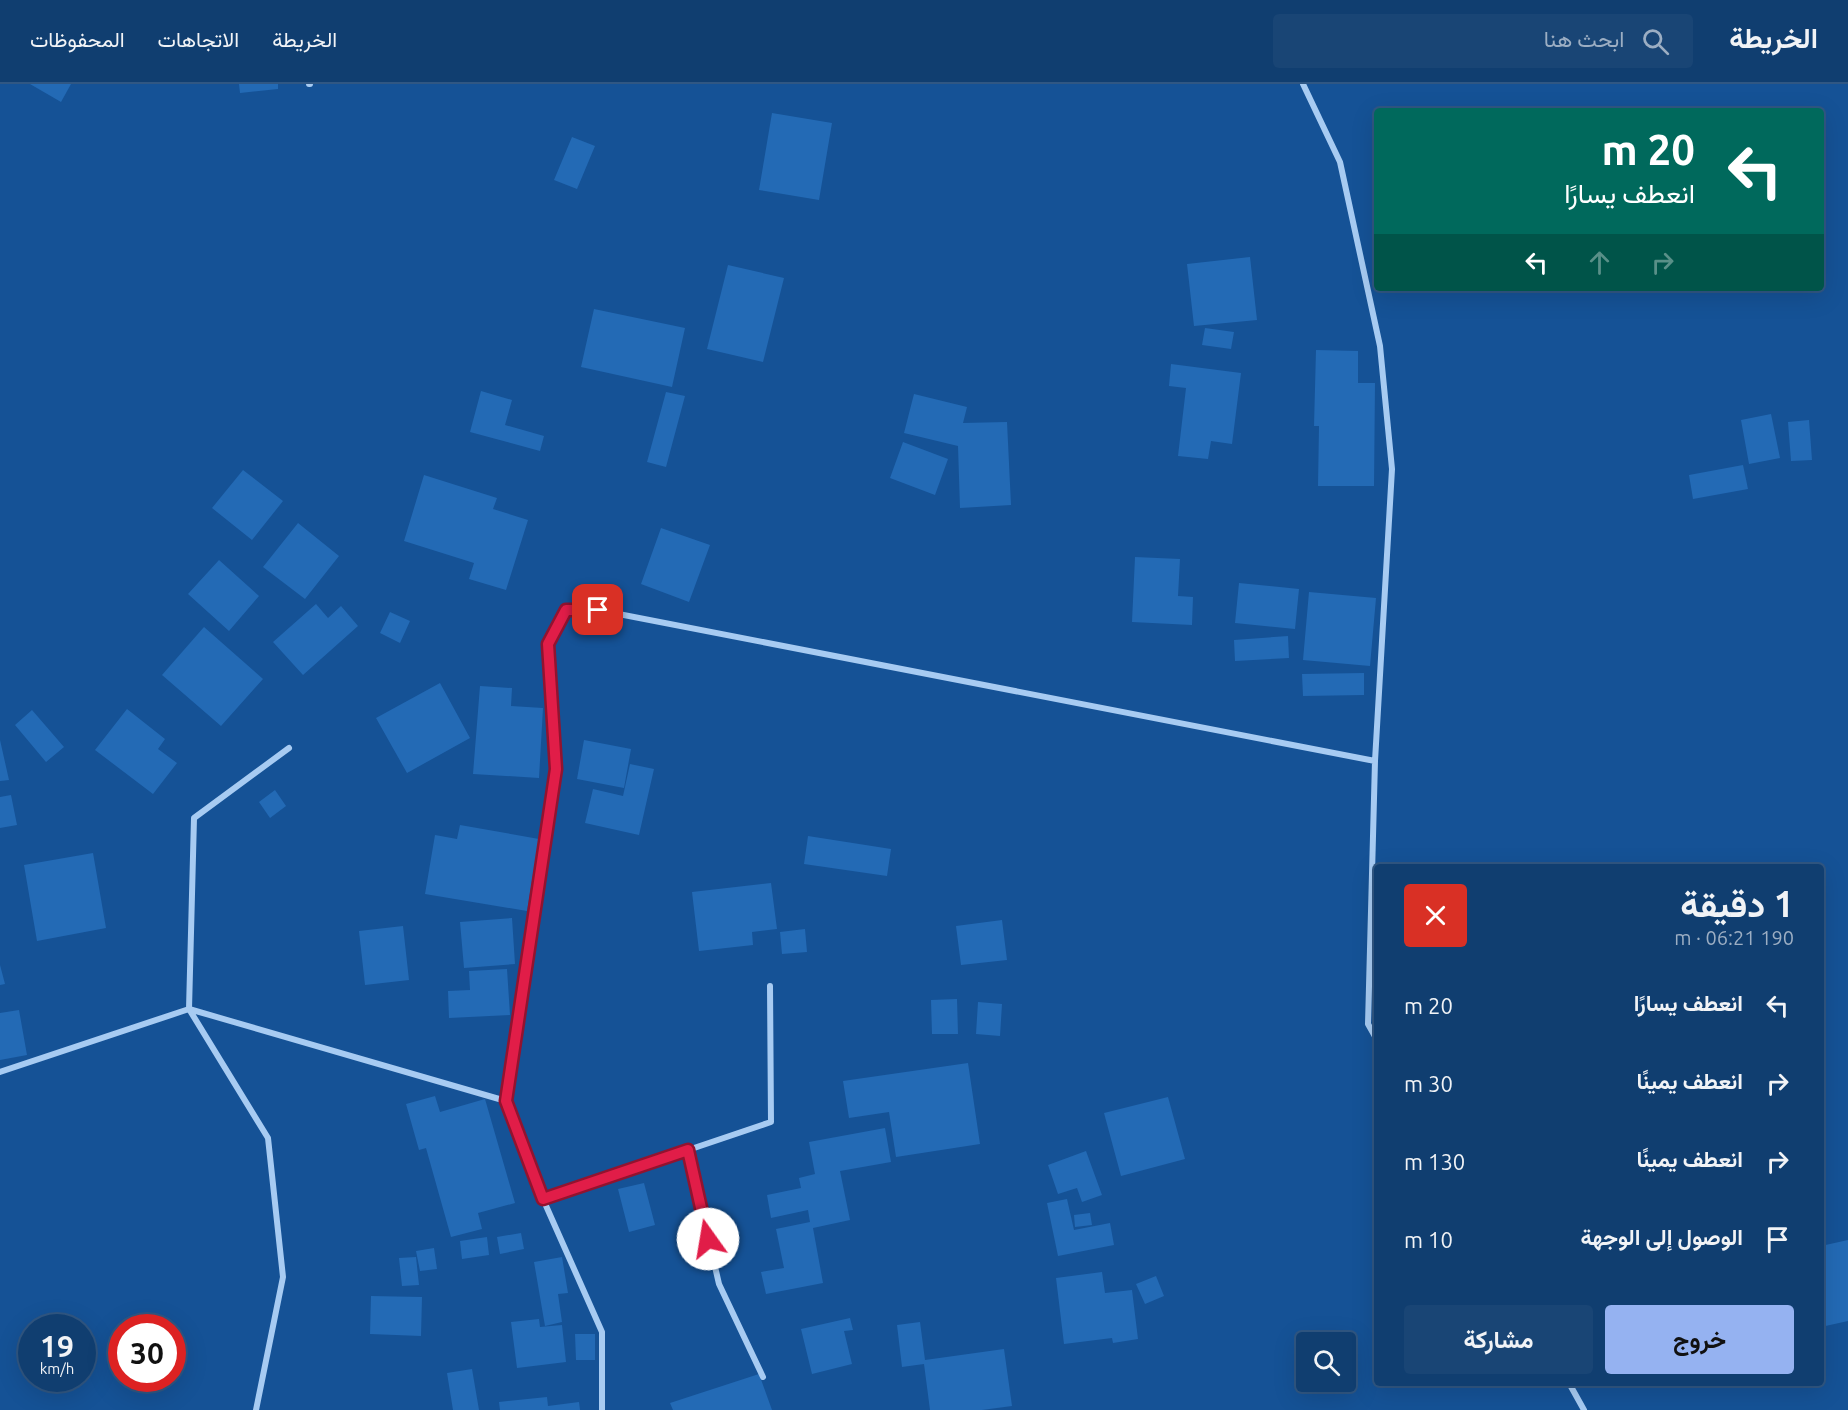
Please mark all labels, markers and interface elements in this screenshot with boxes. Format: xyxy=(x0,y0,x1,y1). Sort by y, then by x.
search box xyxy=(1273,14,1693,68)
text: الخريطة xyxy=(1729,22,1818,53)
icon: search xyxy=(1639,25,1672,58)
text: ابحث هنا xyxy=(1544,26,1624,51)
text: المحفوظات xyxy=(30,27,125,51)
text: الاتجاهات xyxy=(158,27,239,51)
text: الخريطة xyxy=(272,27,337,51)
text: 20 m xyxy=(1601,126,1695,173)
icon: left xyxy=(1716,132,1794,210)
text: انعطف يسارًا xyxy=(1564,178,1695,208)
icon: left xyxy=(1520,246,1553,279)
icon: ahead xyxy=(1583,246,1616,279)
icon: right xyxy=(1646,246,1679,279)
pin xyxy=(572,584,623,635)
icon: arrive xyxy=(581,593,614,626)
text: 1 دقيقة xyxy=(1680,883,1794,924)
button: close xyxy=(1404,884,1467,947)
text: 190 m · 06:21 xyxy=(1674,926,1794,949)
icon: left xyxy=(1761,989,1794,1022)
text: انعطف يسارًا xyxy=(1634,990,1743,1015)
text: 20 m xyxy=(1404,993,1453,1018)
icon: right xyxy=(1761,1067,1794,1100)
text: انعطف يمينًا xyxy=(1636,1068,1743,1093)
text: 30 m xyxy=(1404,1071,1453,1096)
icon: right xyxy=(1761,1145,1794,1178)
text: انعطف يمينًا xyxy=(1636,1146,1743,1171)
text: 130 m xyxy=(1404,1149,1465,1174)
position arrow xyxy=(676,1207,740,1271)
icon: arrive xyxy=(1761,1223,1794,1256)
text: الوصول إلى الوجهة xyxy=(1580,1224,1743,1249)
text: 10 m xyxy=(1404,1227,1453,1252)
button: مشاركة xyxy=(1404,1305,1593,1374)
button: خروج xyxy=(1605,1305,1794,1374)
speed limit sign: 30 xyxy=(108,1314,186,1392)
text: 19 xyxy=(40,1329,74,1363)
map controls xyxy=(1296,1332,1356,1392)
button: search xyxy=(1296,1332,1356,1392)
text: km/h xyxy=(40,1360,74,1377)

